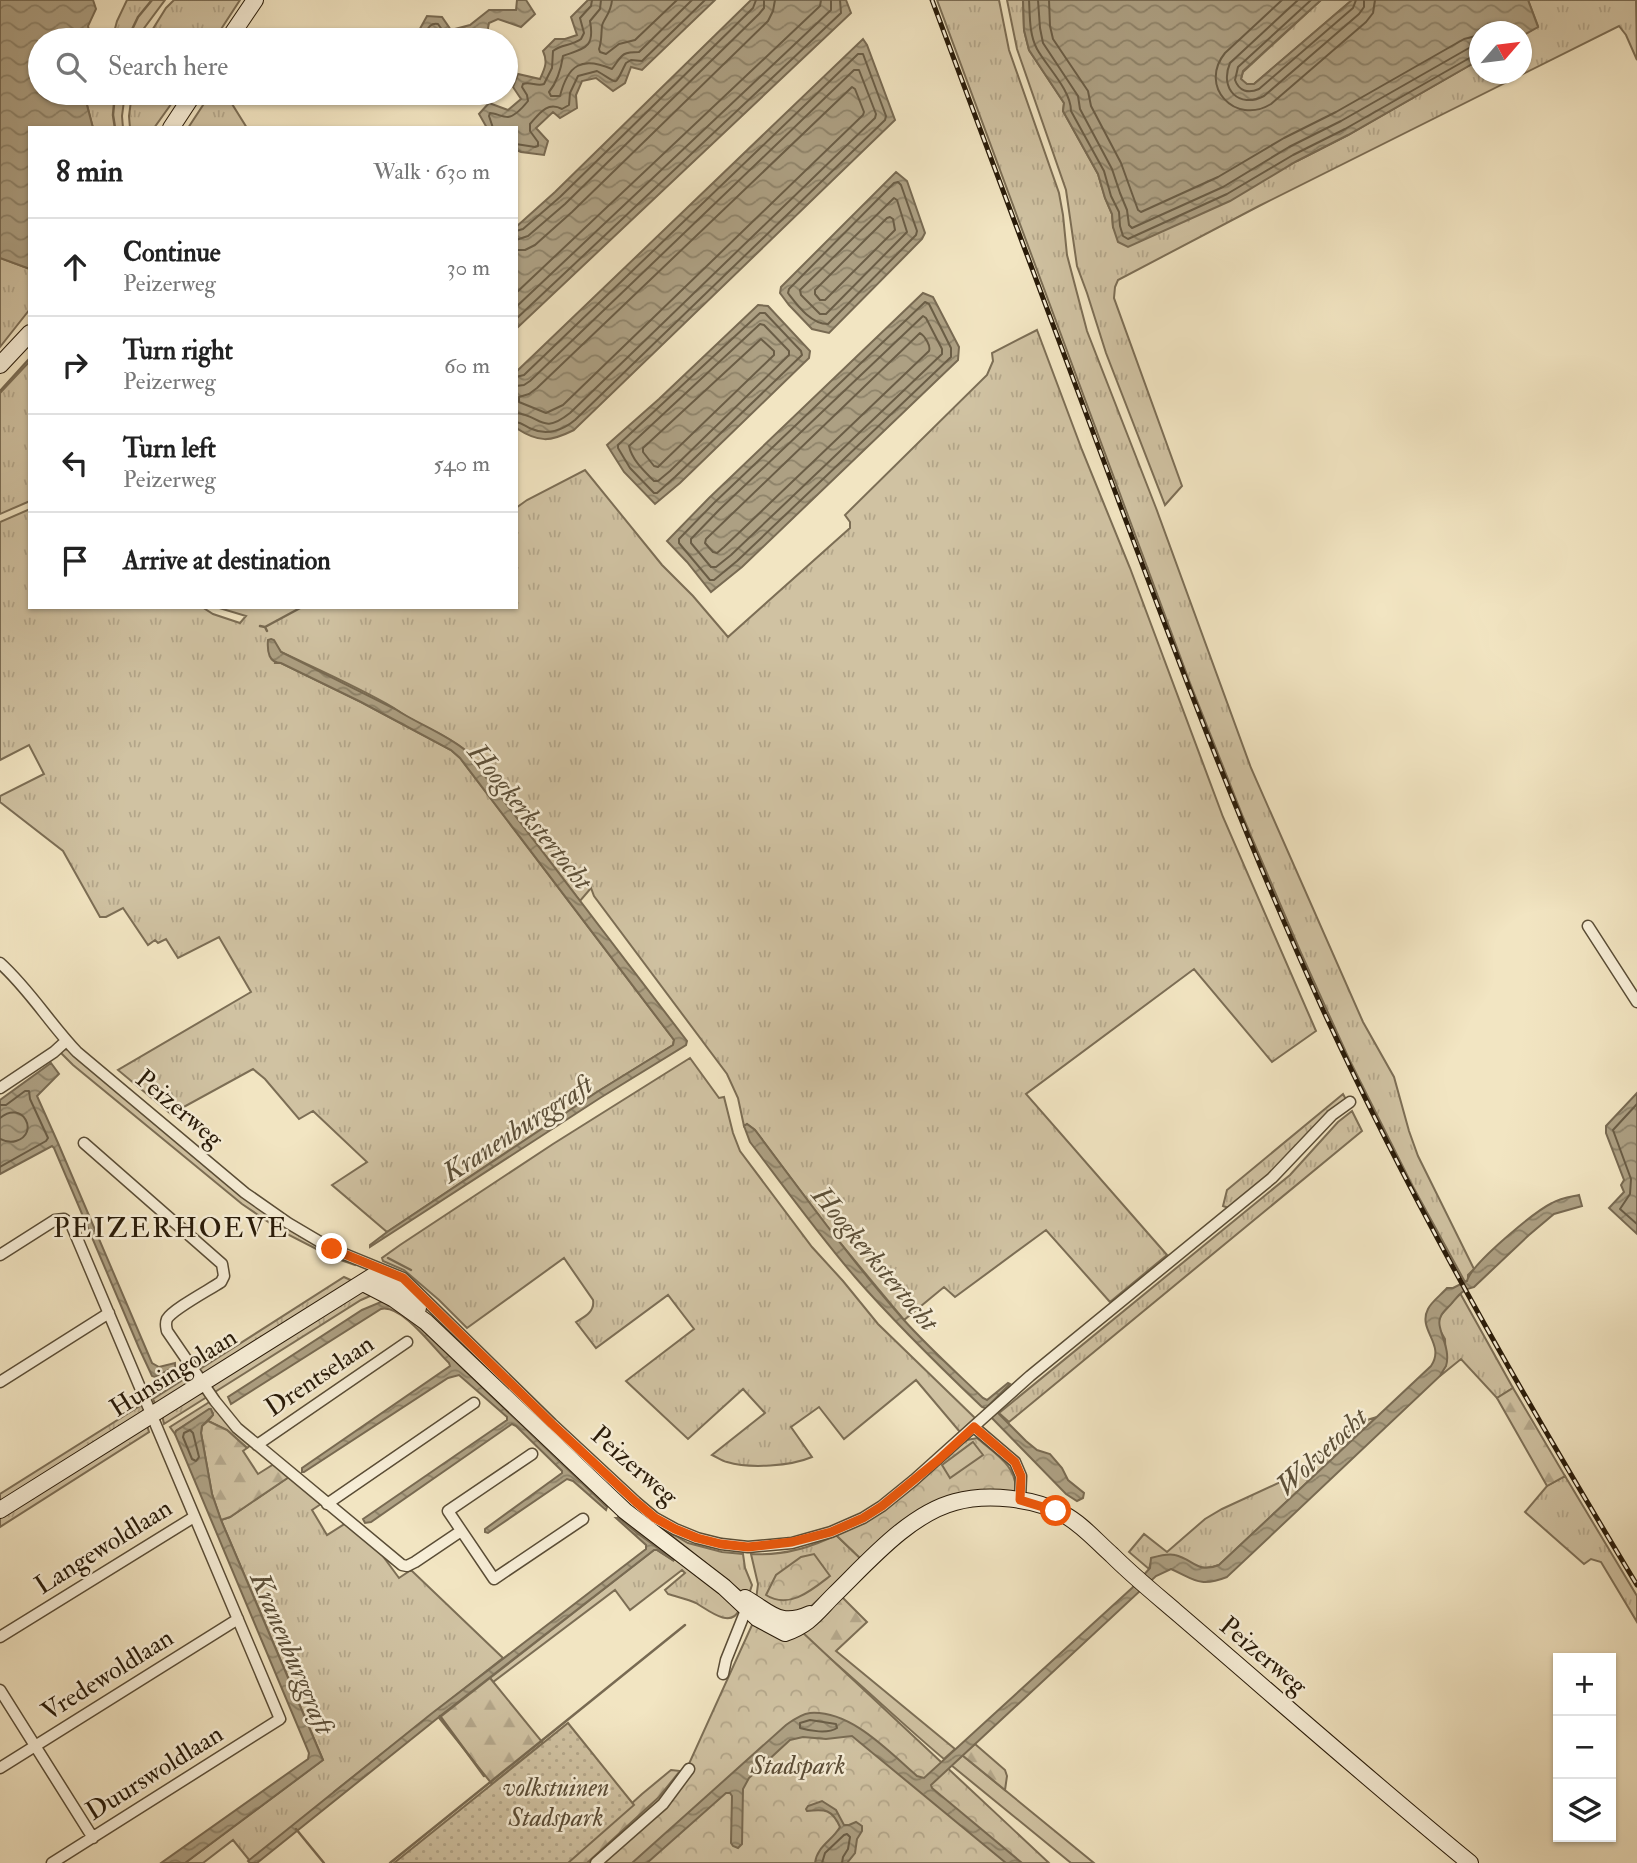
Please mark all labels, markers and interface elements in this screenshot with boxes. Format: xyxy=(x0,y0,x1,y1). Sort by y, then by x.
north arrow xyxy=(1469,21,1532,84)
search box xyxy=(28,28,518,105)
icon: search xyxy=(52,48,90,86)
text: Search here xyxy=(108,51,228,83)
text: 8 min xyxy=(56,153,123,190)
text: Walk · 630 m xyxy=(373,157,490,186)
text: Continue xyxy=(123,237,221,269)
icon: ahead xyxy=(56,248,94,286)
text: 30 m xyxy=(447,253,490,282)
text: Peizerweg xyxy=(123,269,216,298)
text: Turn right xyxy=(123,335,233,367)
icon: right xyxy=(56,346,94,384)
text: 60 m xyxy=(444,351,490,380)
text: Peizerweg xyxy=(123,367,216,396)
text: Turn left xyxy=(123,433,216,465)
icon: left xyxy=(56,444,94,482)
text: 540 m xyxy=(434,449,490,478)
text: Peizerweg xyxy=(123,465,216,494)
icon: arrive xyxy=(56,542,94,580)
text: Arrive at destination xyxy=(123,545,331,577)
water label: Hoogkerkstertocht xyxy=(459,735,601,899)
street label: Peizerweg xyxy=(129,1063,231,1156)
water label: Kranenburggraft xyxy=(434,1066,602,1192)
water label: Hoogkerkstertocht xyxy=(802,1177,947,1340)
district label: PEIZERHOEVE xyxy=(53,1211,289,1246)
route end xyxy=(316,1233,347,1264)
street label: Hunsingolaan xyxy=(104,1321,243,1425)
street label: Drentselaan xyxy=(259,1328,380,1424)
water label: Wolvetocht xyxy=(1269,1399,1377,1504)
street label: Peizerweg xyxy=(584,1419,685,1513)
street label: Langewoldlaan xyxy=(29,1492,178,1602)
route start xyxy=(1040,1495,1071,1526)
water label: Kranenburggraft xyxy=(241,1565,342,1742)
street label: Peizerweg xyxy=(1213,1610,1315,1703)
street label: Vredewoldlaan xyxy=(36,1622,179,1728)
map controls xyxy=(1553,1653,1616,1842)
button: + xyxy=(1553,1653,1616,1716)
button: − xyxy=(1553,1716,1616,1779)
street label: Duurswoldlaan xyxy=(80,1718,229,1828)
park label: Stadspark xyxy=(750,1750,846,1782)
park label: volkstuinen Stadspark xyxy=(503,1772,609,1834)
button: layers xyxy=(1553,1779,1616,1842)

